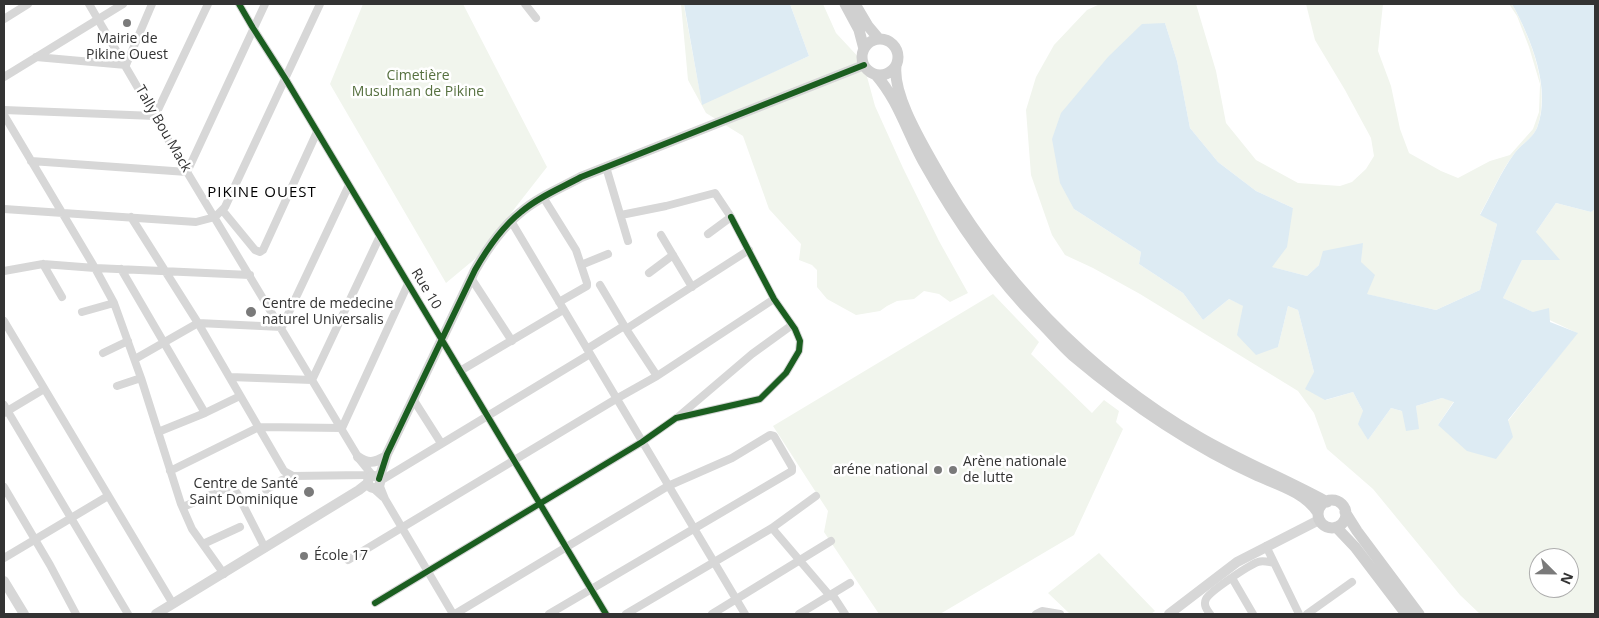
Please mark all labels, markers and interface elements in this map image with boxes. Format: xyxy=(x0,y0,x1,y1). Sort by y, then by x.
marker: Mairie de Pikine Ouest xyxy=(121,17,133,29)
place label: Mairie de Pikine Ouest xyxy=(86,31,168,64)
park label: Cimetière Musulman de Pikine xyxy=(352,68,484,100)
street label: Tally Bou Mack xyxy=(131,83,195,175)
district label: PIKINE OUEST xyxy=(206,184,318,202)
street label: Rue 10 xyxy=(407,266,445,312)
place label: Centre de medecine naturel Universalis xyxy=(262,296,393,328)
marker: Centre de medecine naturel Universalis xyxy=(244,305,258,319)
place label: Arène nationale de lutte xyxy=(963,454,1067,487)
place label: aréne national xyxy=(833,462,928,478)
marker: aréne national xyxy=(932,464,944,476)
marker: Arène nationale de lutte xyxy=(947,464,959,476)
place label: Centre de Santé Saint Dominique xyxy=(190,476,298,508)
marker: Centre de Santé Saint Dominique xyxy=(302,485,316,499)
place label: École 17 xyxy=(314,548,368,564)
north arrow xyxy=(1529,548,1579,598)
marker: École 17 xyxy=(298,550,310,562)
text: N xyxy=(1556,570,1578,588)

